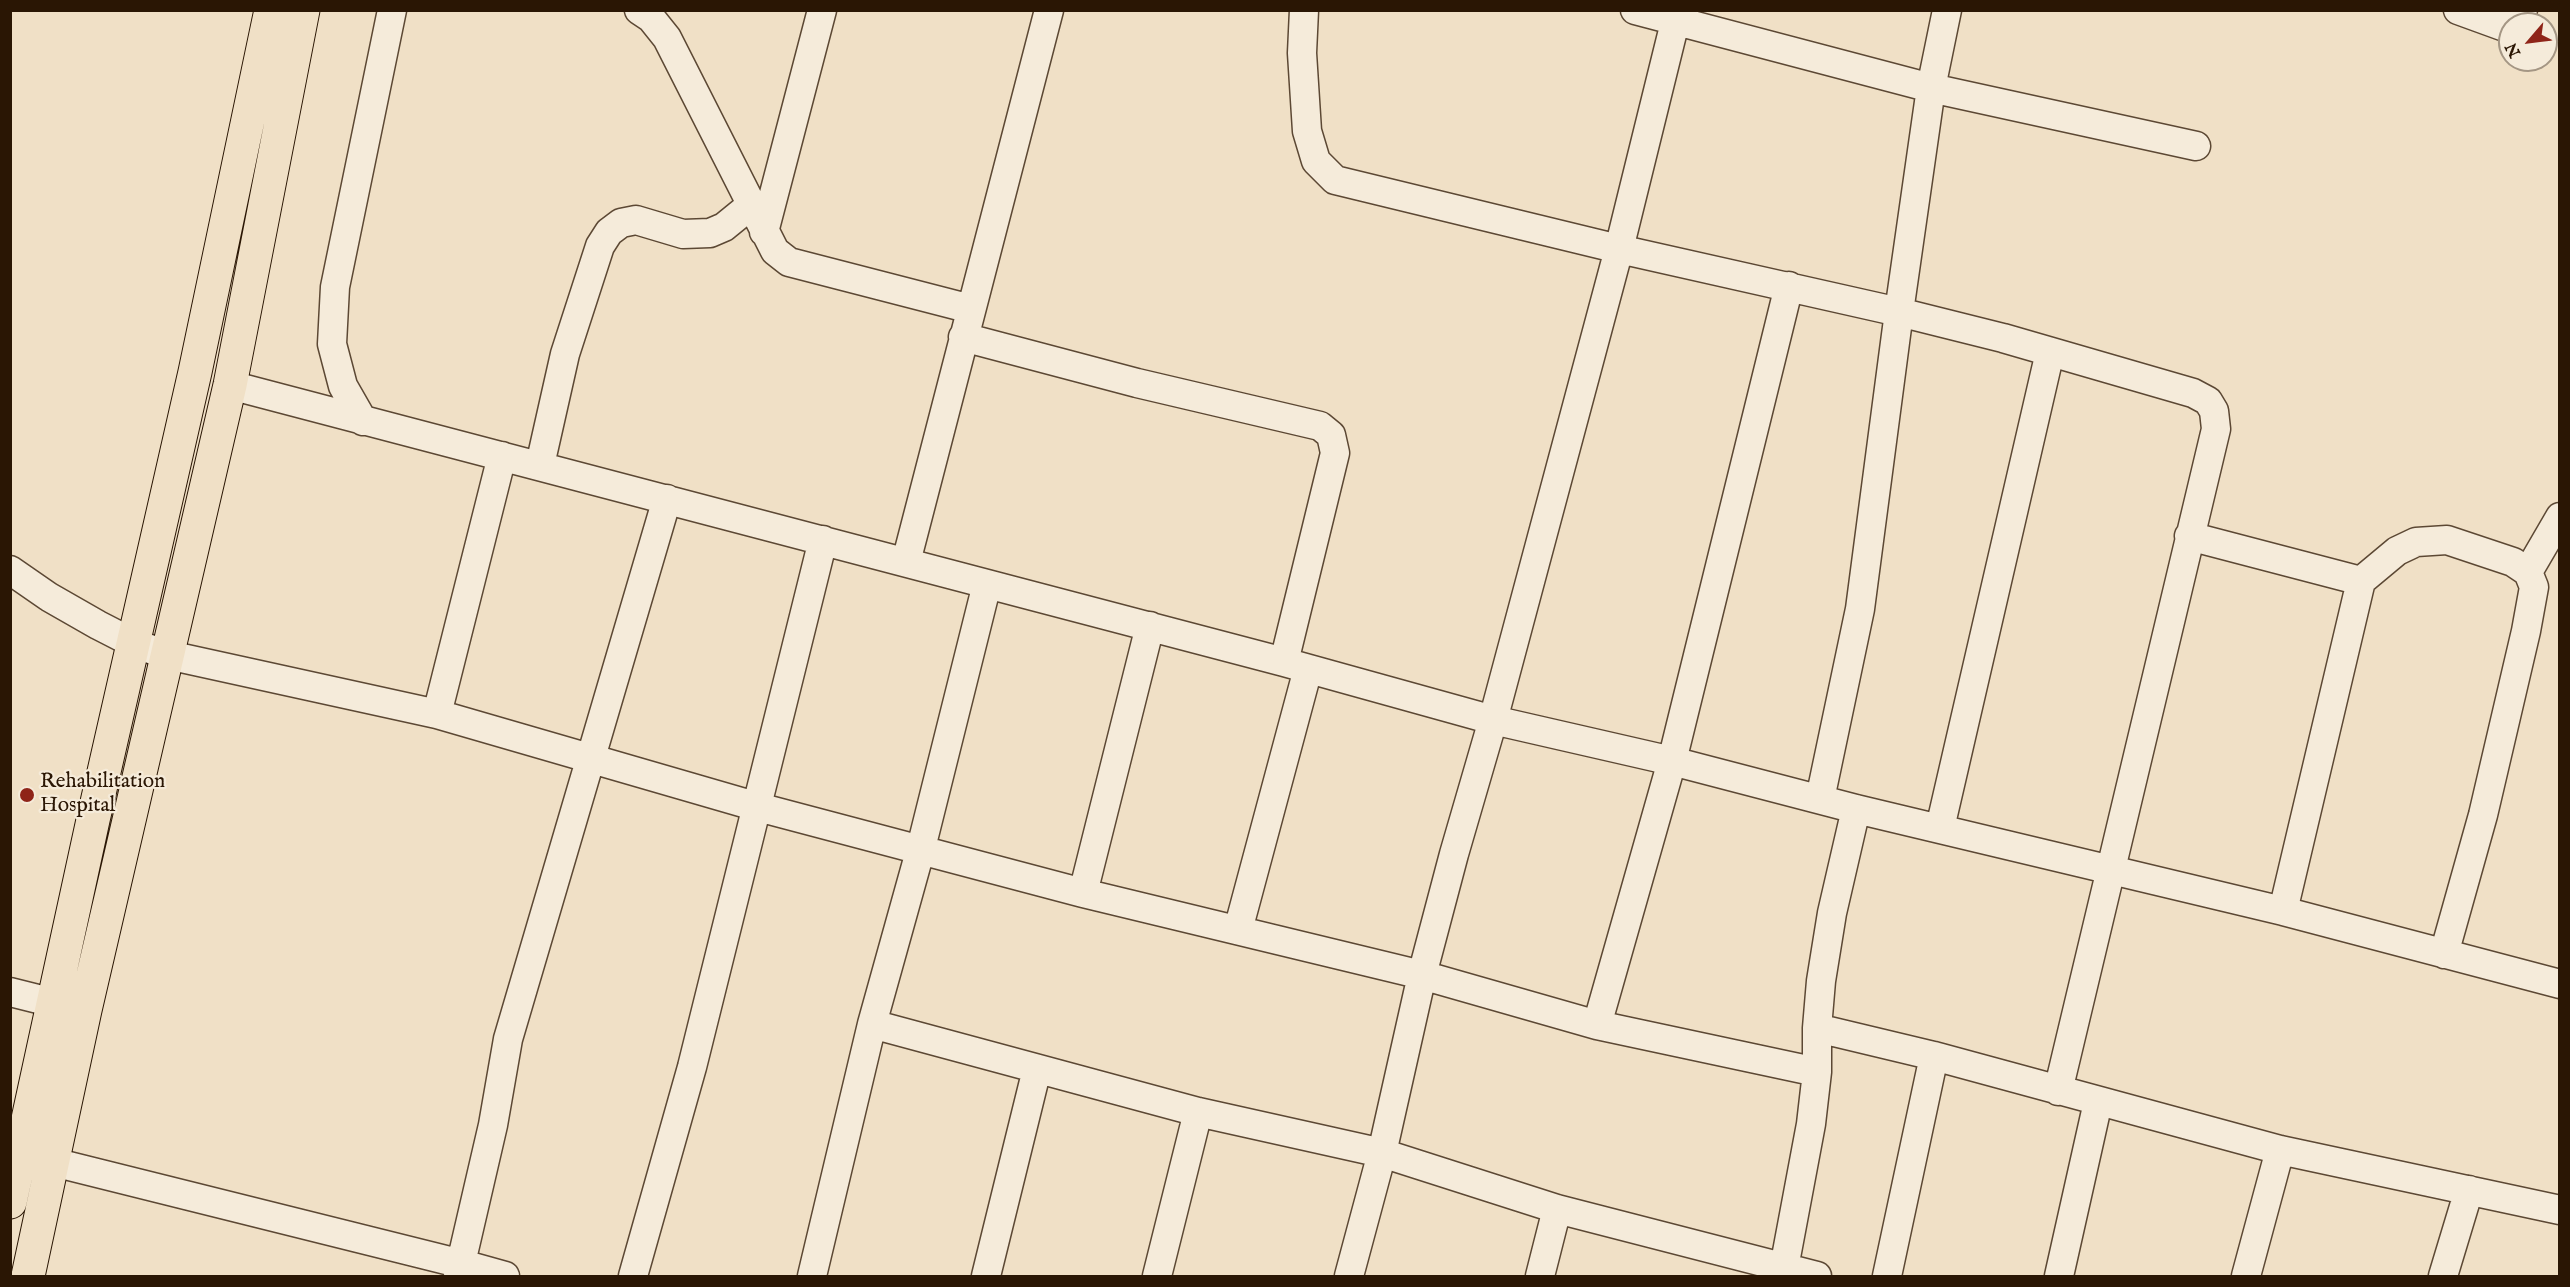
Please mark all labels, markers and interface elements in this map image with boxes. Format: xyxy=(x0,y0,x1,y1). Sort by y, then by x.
north arrow xyxy=(2498,12,2558,72)
text: N xyxy=(2502,39,2526,60)
place label: Rehabilitation Hospital xyxy=(40,770,165,820)
marker: Rehabilitation Hospital xyxy=(18,786,36,804)

